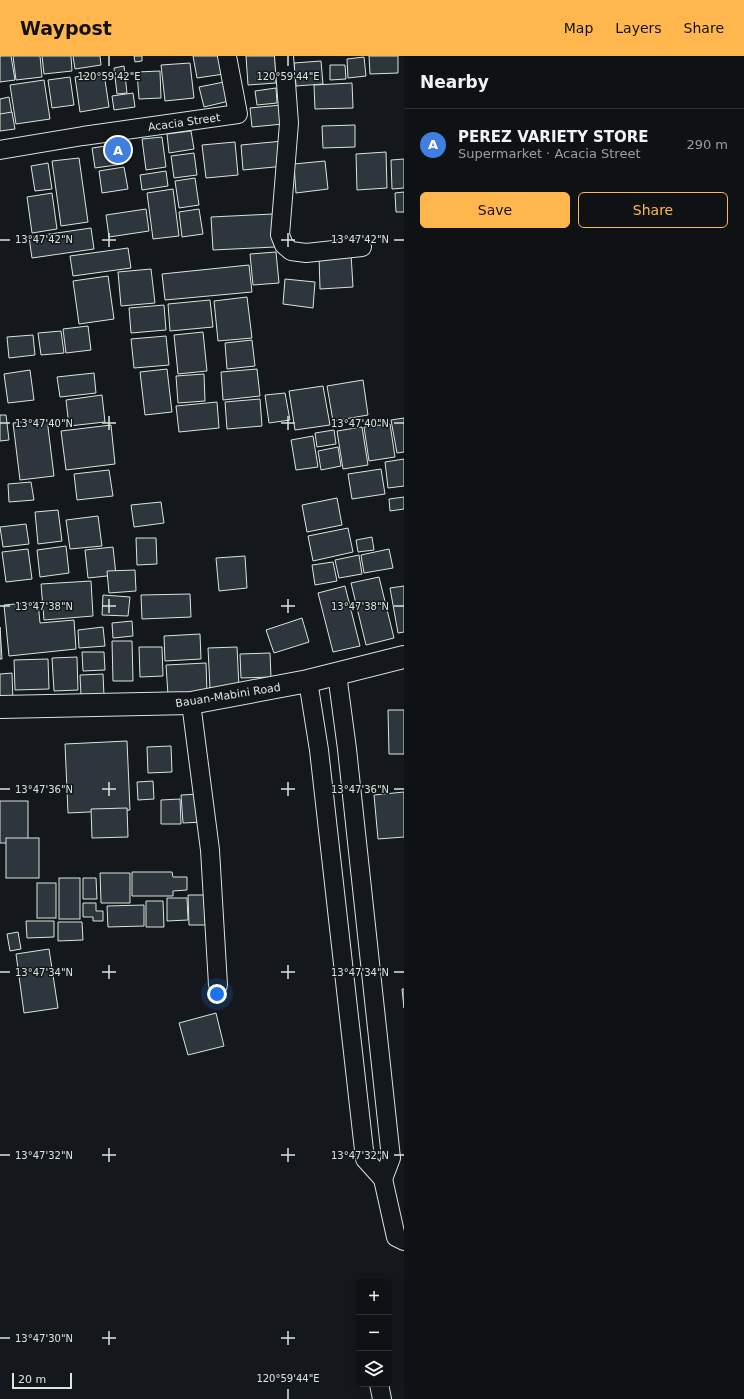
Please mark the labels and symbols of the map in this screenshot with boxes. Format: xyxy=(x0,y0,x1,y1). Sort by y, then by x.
text: 120°59'42"E xyxy=(77,71,141,82)
text: 120°59'44"E xyxy=(256,71,320,82)
street label: Acacia Street xyxy=(147,111,222,134)
pin: A xyxy=(105,135,131,165)
text: 13°47'42"N xyxy=(15,234,73,245)
text: 13°47'42"N xyxy=(331,234,389,245)
text: 13°47'40"N xyxy=(15,418,73,429)
text: 13°47'40"N xyxy=(331,418,389,429)
text: 13°47'38"N xyxy=(15,601,73,612)
text: 13°47'38"N xyxy=(331,601,389,612)
street label: Bauan-Mabini Road xyxy=(175,681,282,710)
text: 13°47'36"N xyxy=(15,784,73,795)
text: 13°47'36"N xyxy=(331,784,389,795)
text: 13°47'34"N xyxy=(15,967,73,978)
text: 13°47'34"N xyxy=(331,967,389,978)
your location xyxy=(207,984,227,1004)
text: 13°47'32"N xyxy=(15,1150,73,1161)
text: 13°47'32"N xyxy=(331,1150,389,1161)
text: 13°47'30"N xyxy=(15,1333,73,1344)
scale bar xyxy=(12,1371,72,1390)
text: 120°59'44"E xyxy=(256,1373,320,1384)

